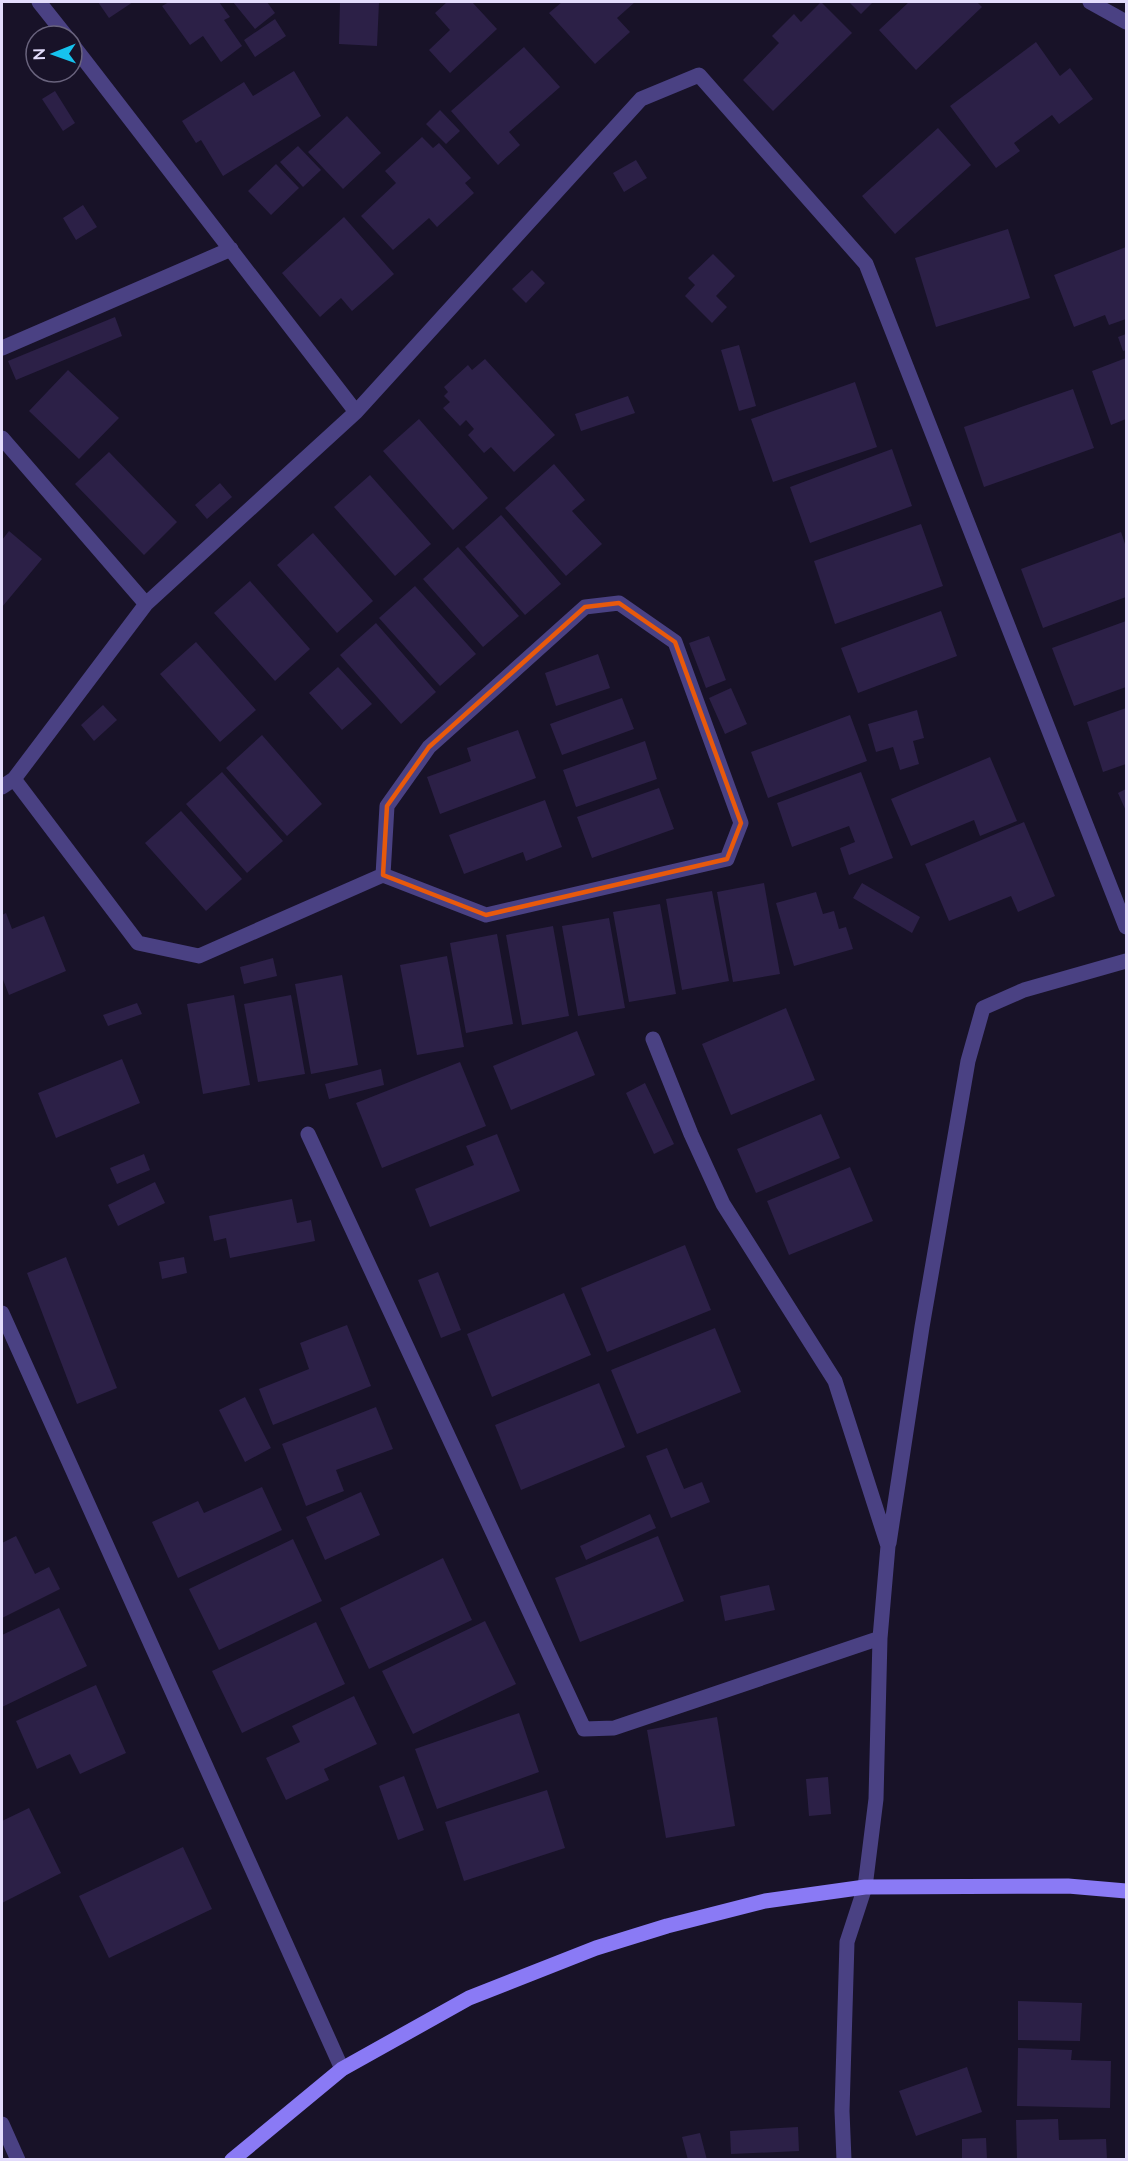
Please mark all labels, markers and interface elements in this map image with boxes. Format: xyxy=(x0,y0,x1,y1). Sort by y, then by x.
north arrow xyxy=(24,24,84,84)
text: N xyxy=(29,48,48,61)

